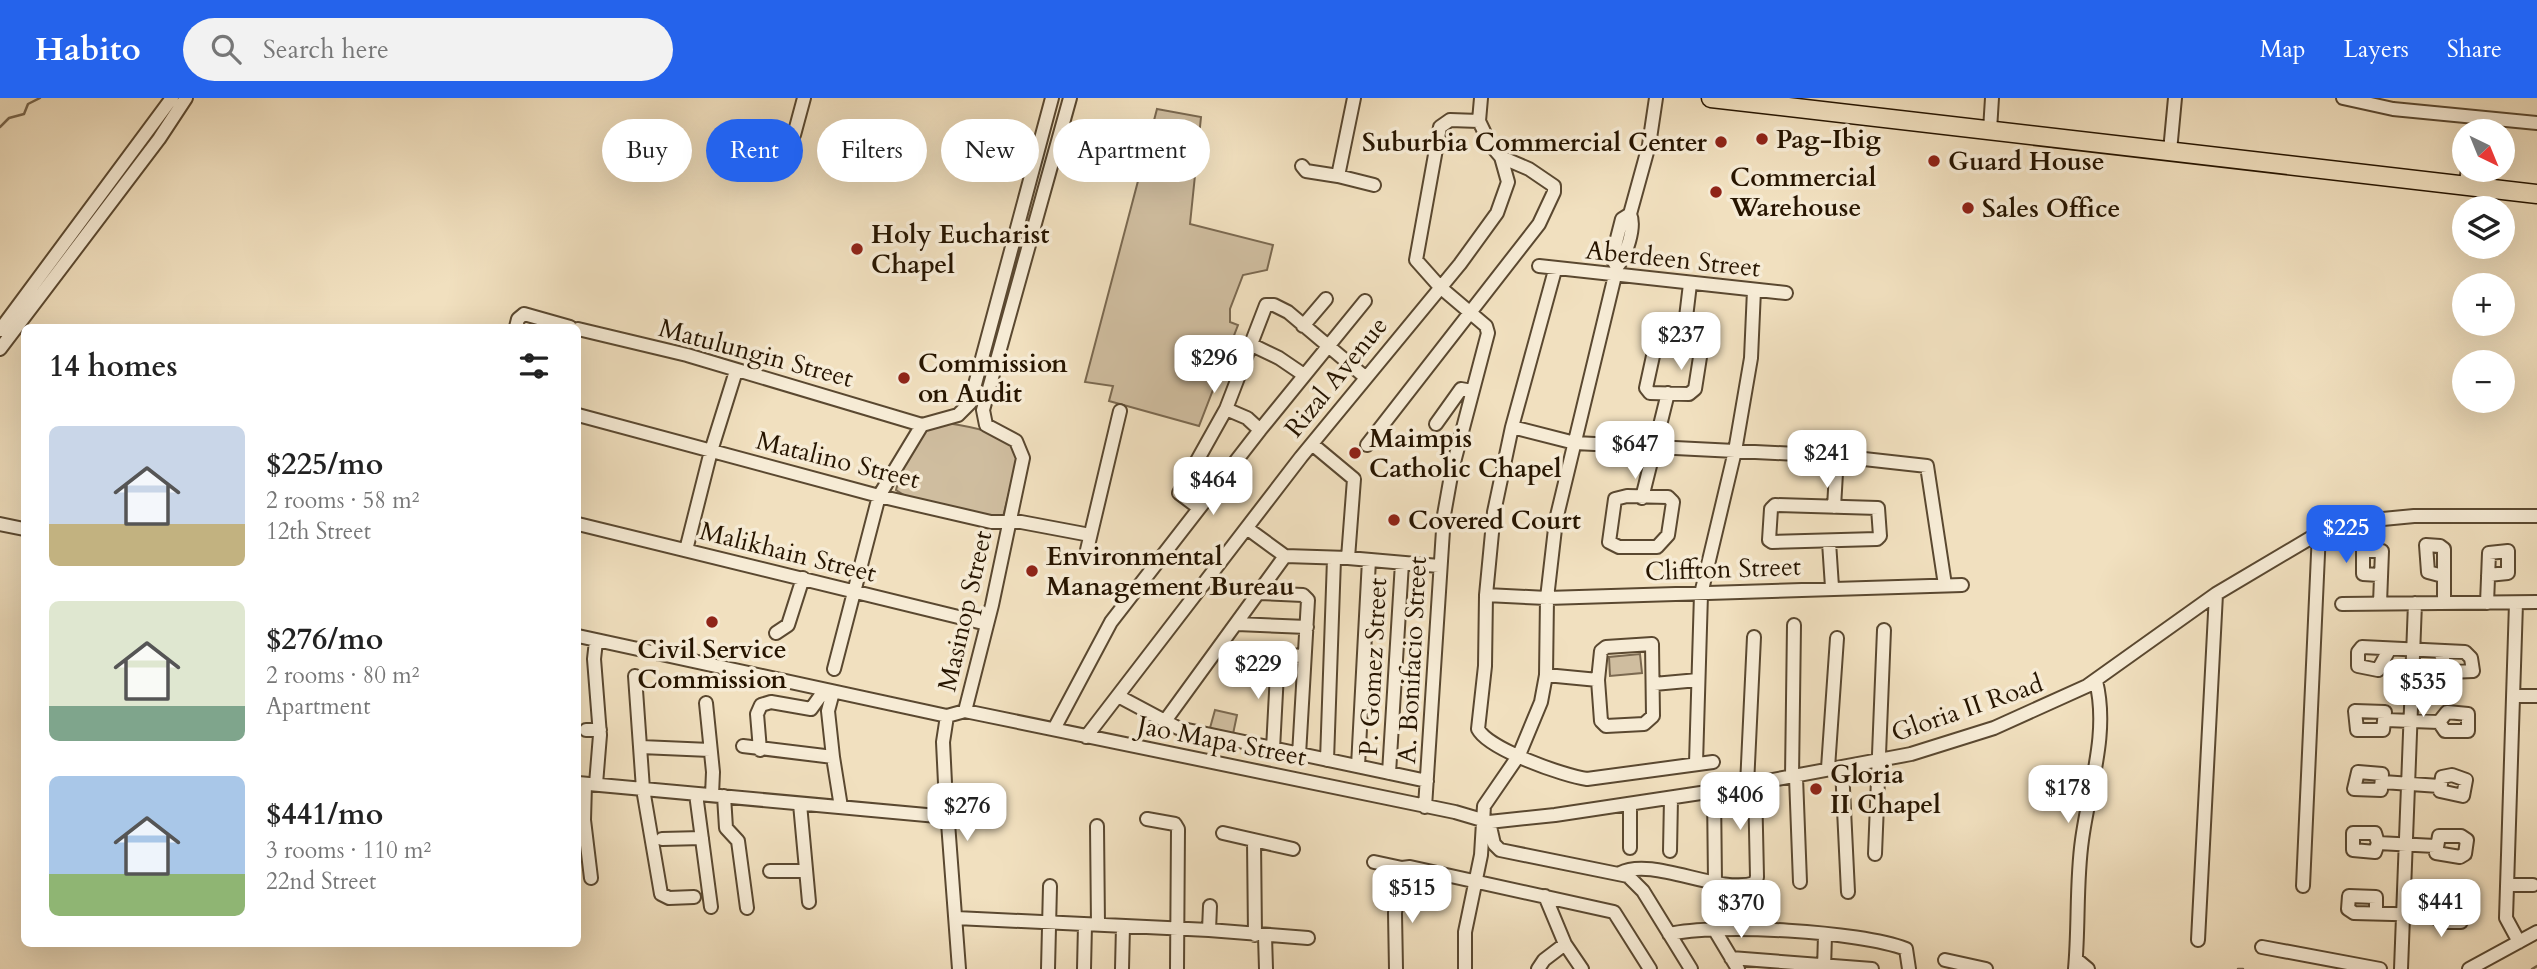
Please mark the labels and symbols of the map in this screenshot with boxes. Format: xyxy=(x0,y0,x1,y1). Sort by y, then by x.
north arrow xyxy=(2452,119,2515,182)
place label: Pag-Ibig xyxy=(1776,122,1881,157)
place label: Suburbia Commercial Center xyxy=(1362,125,1708,160)
marker: Pag-Ibig xyxy=(1754,131,1770,147)
marker: Suburbia Commercial Center xyxy=(1713,134,1729,150)
place label: Guard House xyxy=(1948,144,2105,179)
marker: Guard House xyxy=(1926,153,1942,169)
place label: Commercial Warehouse xyxy=(1729,160,1877,225)
marker: Commercial Warehouse xyxy=(1708,184,1724,200)
place label: Sales Office xyxy=(1982,191,2120,226)
marker: Sales Office xyxy=(1960,200,1976,216)
place label: Holy Eucharist Chapel xyxy=(871,217,1049,282)
street label: Aberdeen Street xyxy=(1584,232,1762,286)
marker: Holy Eucharist Chapel xyxy=(849,241,865,257)
street label: Rizal Avenue xyxy=(1276,309,1396,445)
street label: Matulungin Street xyxy=(655,310,857,396)
pin: $237 xyxy=(1640,313,1722,372)
pin: $296 xyxy=(1173,336,1255,395)
place label: Commission on Audit xyxy=(918,346,1068,411)
marker: Commission on Audit xyxy=(896,370,912,386)
place label: Maimpis Catholic Chapel xyxy=(1369,421,1562,486)
pin: $647 xyxy=(1594,422,1676,481)
street label: Matalino Street xyxy=(753,423,923,497)
pin: $241 xyxy=(1786,430,1868,490)
marker: Maimpis Catholic Chapel xyxy=(1347,445,1363,461)
pin: $464 xyxy=(1172,458,1254,517)
place label: Covered Court xyxy=(1408,503,1581,538)
pin: $225 xyxy=(2305,505,2387,565)
marker: Covered Court xyxy=(1386,512,1402,528)
street label: Malikhain Street xyxy=(696,513,880,591)
street label: Masinop Street xyxy=(930,527,1000,695)
place label: Environmental Management Bureau xyxy=(1046,539,1294,604)
street label: Cliffton Street xyxy=(1644,549,1802,589)
street label: A. Bonifacio Street xyxy=(1389,555,1435,765)
marker: Environmental Management Bureau xyxy=(1024,563,1040,579)
street label: P. Gomez Street xyxy=(1351,577,1395,757)
marker: Civil Service Commission xyxy=(704,614,720,630)
place label: Civil Service Commission xyxy=(637,632,787,697)
pin: $229 xyxy=(1217,642,1299,701)
pin: $535 xyxy=(2382,660,2464,719)
street label: Gloria II Road xyxy=(1887,666,2048,750)
street label: Jao Mapa Street xyxy=(1131,707,1309,775)
place label: Gloria II Chapel xyxy=(1830,757,1941,822)
pin: $178 xyxy=(2027,766,2109,825)
pin: $406 xyxy=(1699,772,1781,832)
marker: Gloria II Chapel xyxy=(1808,781,1824,797)
pin: $276 xyxy=(926,784,1008,843)
pin: $515 xyxy=(1371,866,1453,925)
pin: $370 xyxy=(1700,880,1782,940)
pin: $441 xyxy=(2400,880,2482,939)

